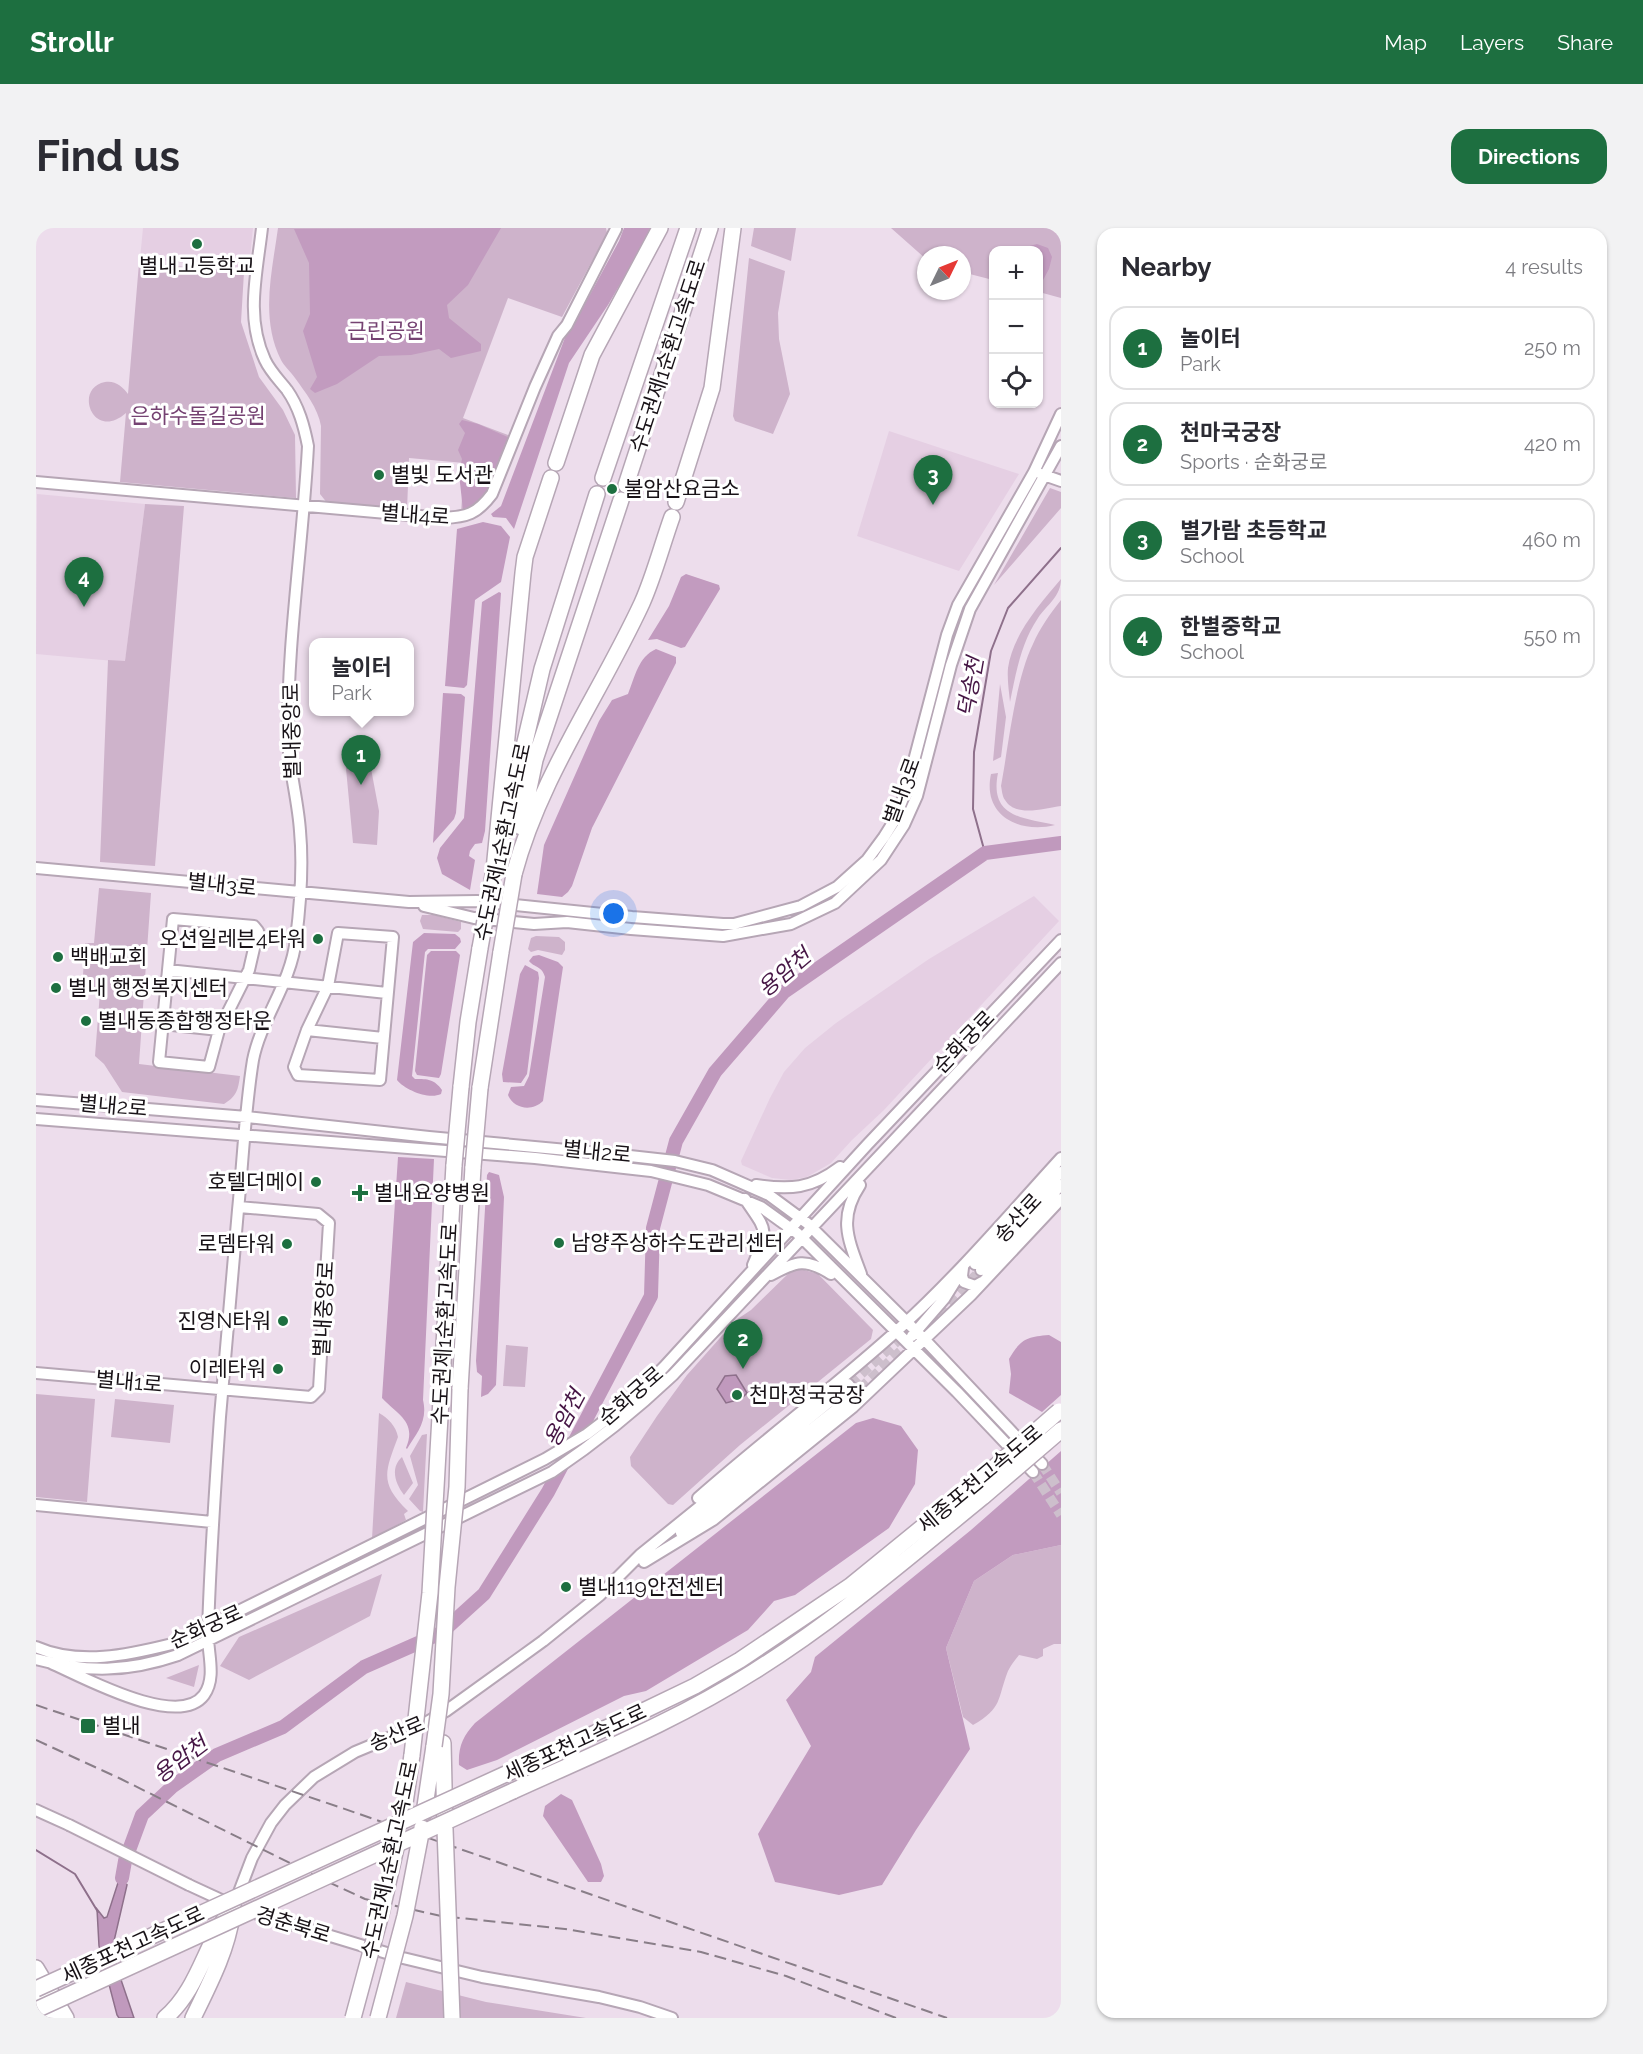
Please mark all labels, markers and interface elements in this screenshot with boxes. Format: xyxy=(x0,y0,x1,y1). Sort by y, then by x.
text: Strollr xyxy=(30,26,114,59)
text: Map xyxy=(1384,30,1427,55)
text: Layers xyxy=(1460,30,1524,55)
text: Share xyxy=(1557,30,1613,55)
button: Directions xyxy=(1451,129,1607,184)
text: Find us xyxy=(36,132,180,181)
marker: 별내고등학교 xyxy=(190,237,204,251)
north arrow xyxy=(917,246,971,300)
map controls xyxy=(989,246,1043,408)
button: + xyxy=(989,246,1043,300)
text: Nearby xyxy=(1121,252,1211,282)
place label: 별내고등학교 xyxy=(139,253,255,278)
text: 4 results xyxy=(1505,255,1583,279)
street label: 수도권제1순환고속도로 xyxy=(624,256,711,456)
button: − xyxy=(989,300,1043,354)
park label: 근린공원 xyxy=(347,318,425,343)
text: 놀이터 xyxy=(1180,325,1241,351)
text: 1 xyxy=(1138,336,1147,360)
text: 250 m xyxy=(1524,336,1581,360)
text: Park xyxy=(1180,352,1221,376)
button: locate xyxy=(989,354,1043,408)
park label: 은하수돌길공원 xyxy=(130,403,266,428)
text: 천마국궁장 xyxy=(1180,419,1281,445)
text: 2 xyxy=(1137,432,1148,456)
text: 420 m xyxy=(1524,432,1581,456)
text: Sports · 순화궁로 xyxy=(1180,450,1327,474)
pin: 3 xyxy=(914,456,952,505)
place label: 별빛 도서관 xyxy=(391,462,493,487)
marker: 별빛 도서관 xyxy=(372,468,386,482)
place label: 불암산요금소 xyxy=(624,476,740,501)
marker: 불암산요금소 xyxy=(605,482,619,496)
street label: 별내4로 xyxy=(380,500,451,529)
text: 별가람 초등학교 xyxy=(1180,517,1327,543)
text: 3 xyxy=(1137,528,1148,552)
text: 460 m xyxy=(1522,528,1581,552)
text: School xyxy=(1180,544,1244,568)
pin: 4 xyxy=(64,558,104,607)
text: 한별중학교 xyxy=(1180,613,1281,639)
text: 4 xyxy=(1137,624,1148,648)
text: 550 m xyxy=(1523,624,1581,648)
popup xyxy=(309,638,414,716)
text: School xyxy=(1180,640,1244,664)
water label: 덕송천 xyxy=(952,652,989,719)
text: 놀이터 xyxy=(331,654,392,680)
text: Park xyxy=(331,681,372,705)
street label: 별내중앙로 xyxy=(278,682,305,780)
pin: 1 xyxy=(342,736,380,785)
street label: 수도권제1순환고속도로 xyxy=(469,740,536,943)
street label: 별내3로 xyxy=(878,754,925,828)
street label: 별내3로 xyxy=(186,868,258,901)
your location xyxy=(599,899,628,928)
place label: 오션일레븐4타워 xyxy=(159,926,306,951)
marker: 오션일레븐4타워 xyxy=(311,932,325,946)
water label: 용암천 xyxy=(752,941,818,1001)
place label: 백배교회 xyxy=(70,944,147,969)
marker: 백배교회 xyxy=(51,950,65,964)
place label: 별내 행정복지센터 xyxy=(68,975,228,1000)
marker: 별내 행정복지센터 xyxy=(49,981,63,995)
street label: 순화궁로 xyxy=(928,1005,999,1078)
place label: 별내동종합행정타운 xyxy=(98,1008,272,1033)
marker: 별내동종합행정타운 xyxy=(79,1014,93,1028)
street label: 별내2로 xyxy=(78,1090,148,1121)
street label: 별내2로 xyxy=(561,1135,633,1168)
place label: 호텔더메이 xyxy=(207,1169,304,1194)
marker: 호텔더메이 xyxy=(309,1175,323,1189)
place label: 별내요양병원 xyxy=(374,1180,490,1205)
marker: 별내요양병원 xyxy=(351,1184,369,1202)
street label: 송산로 xyxy=(989,1188,1047,1247)
street label: 수도권제1순환고속도로 xyxy=(427,1222,462,1426)
place label: 남양주상하수도관리센터 xyxy=(571,1230,784,1255)
place label: 로뎀타워 xyxy=(198,1231,275,1256)
marker: 남양주상하수도관리센터 xyxy=(552,1236,566,1250)
marker: 로뎀타워 xyxy=(280,1237,294,1251)
street label: 별내중앙로 xyxy=(308,1260,339,1358)
place label: 진영N타워 xyxy=(178,1308,271,1333)
marker: 진영N타워 xyxy=(276,1314,290,1328)
pin: 2 xyxy=(724,1320,762,1369)
place label: 이레타워 xyxy=(189,1356,266,1381)
street label: 순화궁로 xyxy=(593,1361,668,1430)
marker: 이레타워 xyxy=(271,1362,285,1376)
street label: 별내1로 xyxy=(95,1366,163,1397)
place label: 천마정국궁장 xyxy=(749,1382,865,1407)
water label: 용암천 xyxy=(538,1383,591,1451)
marker: 천마정국궁장 xyxy=(730,1388,744,1402)
street label: 세종포천고속도로 xyxy=(912,1419,1047,1538)
place label: 별내119안전센터 xyxy=(578,1574,724,1599)
marker: 별내119안전센터 xyxy=(559,1580,573,1594)
street label: 순화궁로 xyxy=(165,1599,246,1654)
street label: 세종포천고속도로 xyxy=(499,1699,650,1787)
street label: 송산로 xyxy=(365,1711,428,1756)
place label: 별내 xyxy=(102,1713,141,1738)
marker: 별내 xyxy=(79,1717,97,1735)
water label: 용암천 xyxy=(148,1729,214,1788)
street label: 수도권제1순환고속도로 xyxy=(356,1758,423,1961)
street label: 세종포천고속도로 xyxy=(57,1901,208,1989)
street label: 경춘북로 xyxy=(253,1901,334,1948)

